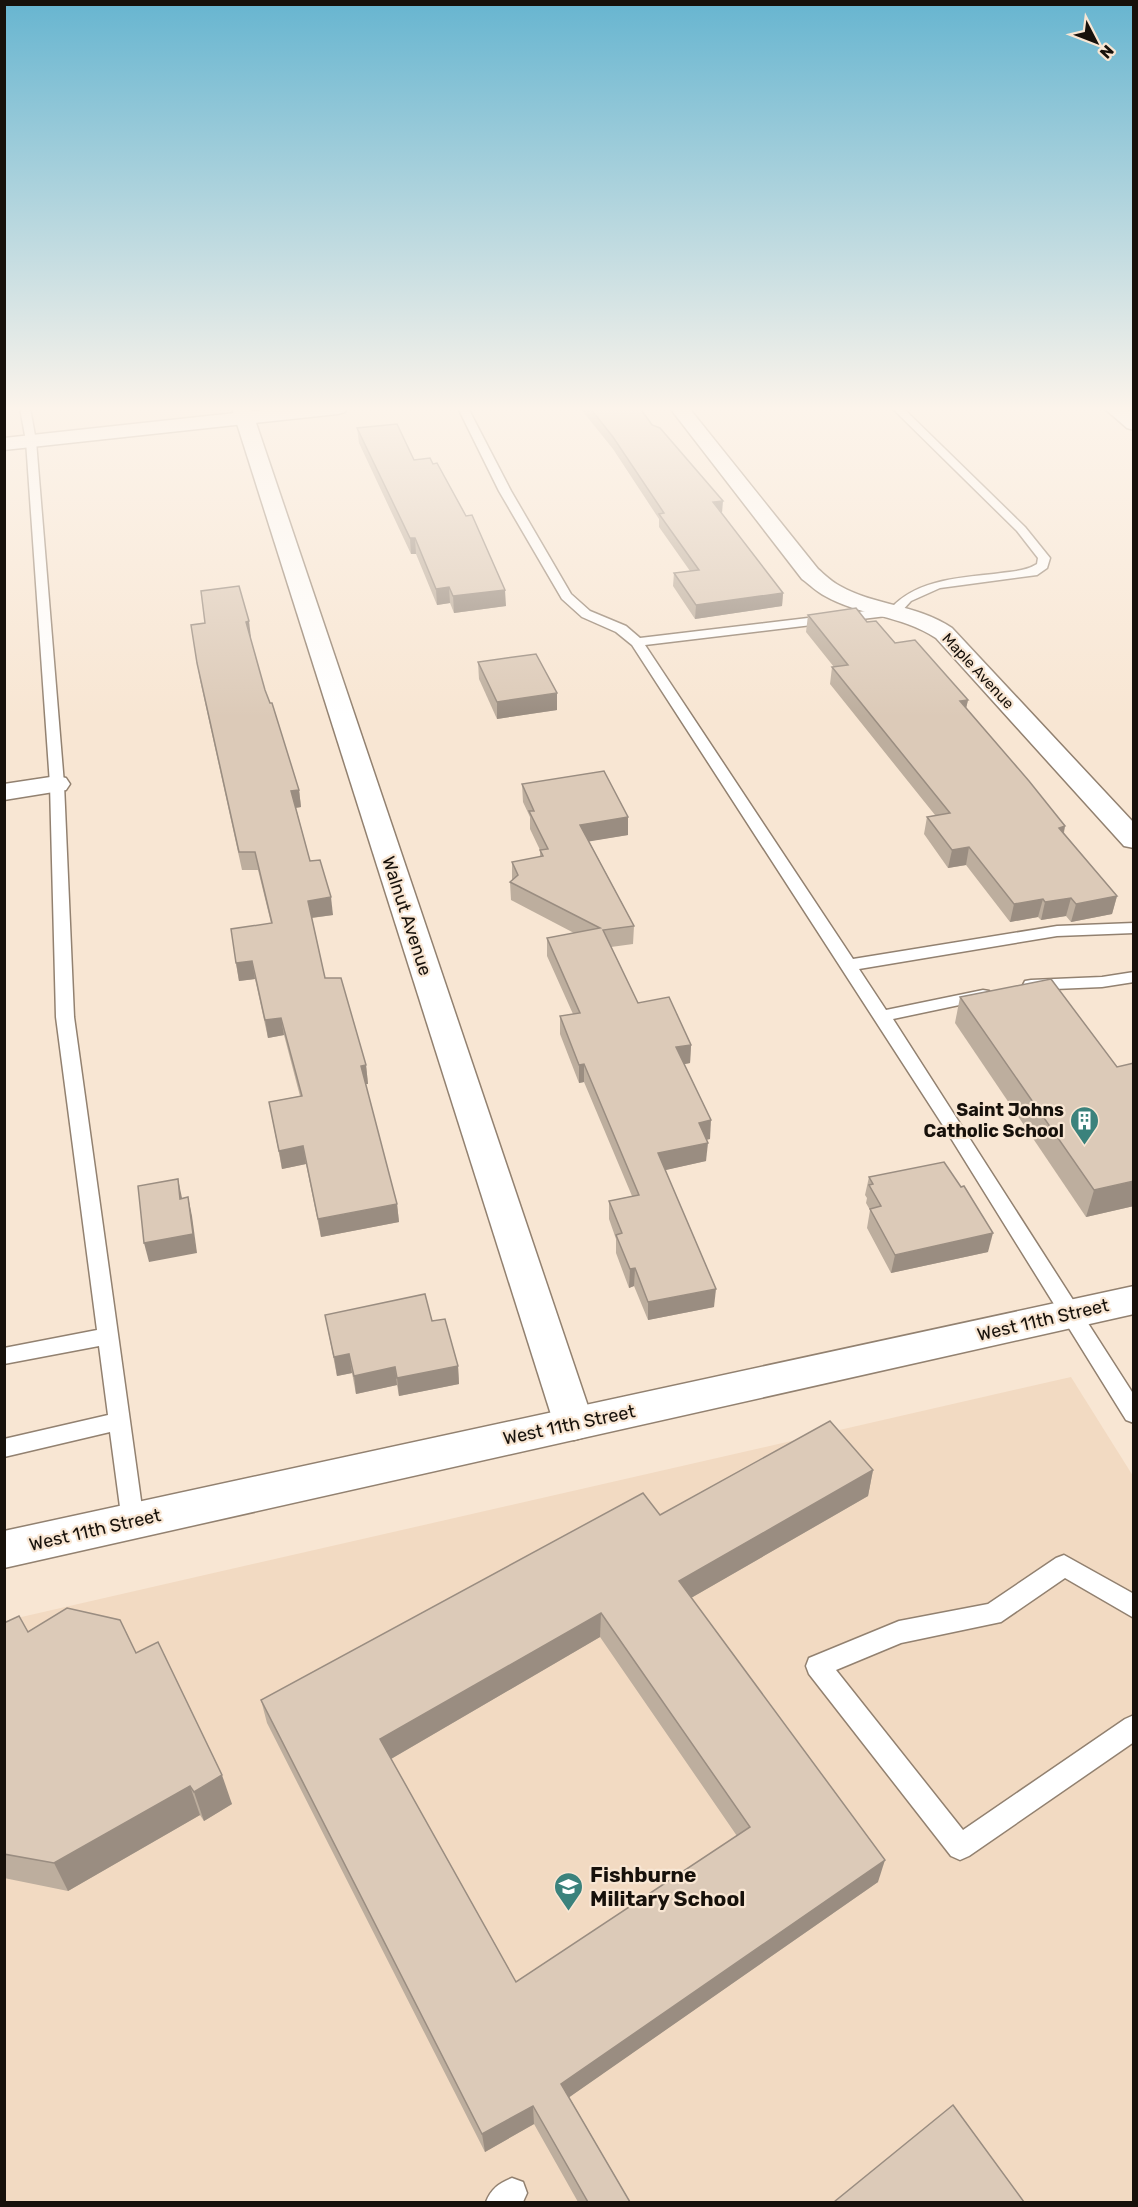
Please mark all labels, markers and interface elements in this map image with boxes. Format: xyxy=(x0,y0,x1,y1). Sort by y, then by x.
north arrow xyxy=(1066,12,1126,72)
text: N xyxy=(1096,41,1118,62)
street label: Maple Avenue xyxy=(938,629,1018,713)
street label: Walnut Avenue xyxy=(377,854,437,978)
place label: Saint Johns Catholic School xyxy=(924,1099,1064,1142)
building icon: Saint Johns Catholic School xyxy=(1069,1104,1101,1146)
street label: West 11th Street xyxy=(975,1294,1111,1346)
street label: West 11th Street xyxy=(501,1400,637,1450)
street label: West 11th Street xyxy=(27,1504,163,1556)
place label: Fishburne Military School xyxy=(590,1862,745,1911)
school or university icon: Fishburne Military School xyxy=(553,1870,585,1912)

